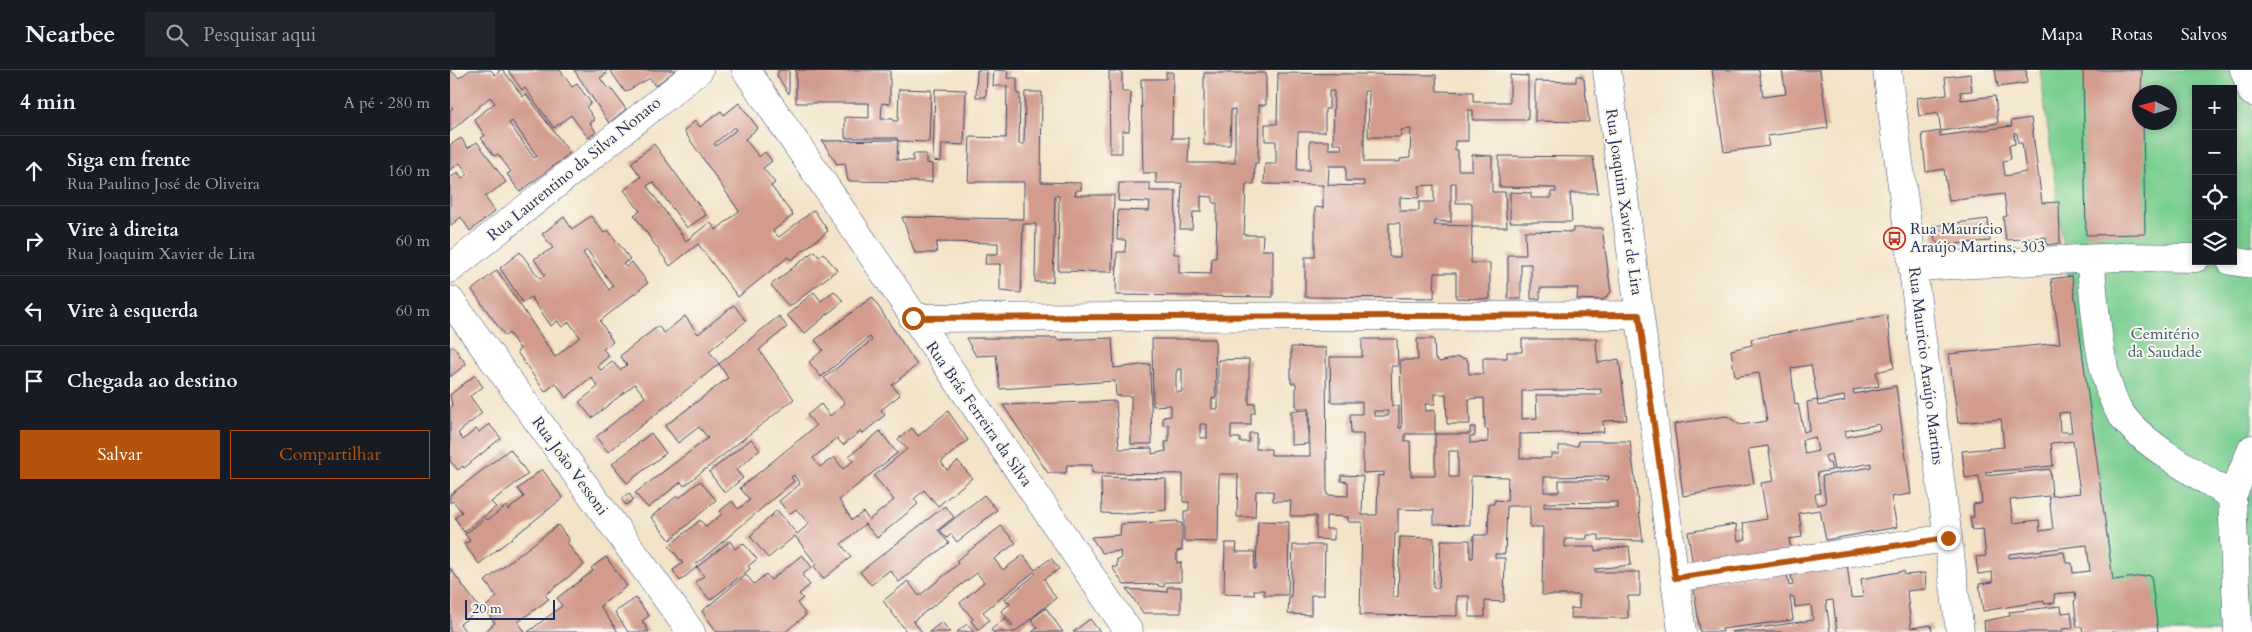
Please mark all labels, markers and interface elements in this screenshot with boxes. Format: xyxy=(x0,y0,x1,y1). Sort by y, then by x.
search box xyxy=(145,12,495,57)
text: Nearbee xyxy=(25,18,115,51)
icon: search xyxy=(163,21,191,49)
text: Pesquisar aqui xyxy=(203,22,316,48)
text: Mapa xyxy=(2041,22,2083,47)
text: Rotas xyxy=(2111,22,2153,47)
text: Salvos xyxy=(2181,22,2227,47)
north arrow xyxy=(2132,85,2177,130)
map controls xyxy=(2192,85,2237,265)
button: + xyxy=(2192,85,2237,130)
text: 4 min xyxy=(20,88,76,117)
text: A pé · 280 m xyxy=(343,92,430,114)
street label: Rua Laurentino da Silva Nonato xyxy=(482,92,666,246)
street label: Rua Joaquim Xavier de Lira xyxy=(1600,107,1648,297)
button: − xyxy=(2192,130,2237,175)
text: Siga em frente xyxy=(67,147,191,173)
icon: ahead xyxy=(20,157,48,185)
text: 160 m xyxy=(388,160,430,182)
text: Rua Paulino José de Oliveira xyxy=(67,173,260,195)
button: locate xyxy=(2192,175,2237,220)
text: Vire à direita xyxy=(67,217,179,243)
place label: Rua Maurício Araújo Martins, 303 xyxy=(1910,218,2045,258)
button: layers xyxy=(2192,220,2237,265)
bus stop icon: Rua Maurício Araújo Martins, 303 xyxy=(1882,226,1906,250)
icon: right xyxy=(20,227,48,255)
text: 60 m xyxy=(396,230,430,252)
text: Rua Joaquim Xavier de Lira xyxy=(67,243,255,265)
street label: Rua Mauricio Araújo Martins xyxy=(1903,266,1949,466)
icon: left xyxy=(20,297,48,325)
text: Vire à esquerda xyxy=(67,298,198,324)
text: 60 m xyxy=(396,300,430,322)
route start xyxy=(902,307,925,330)
park label: Cemitério da Saudade xyxy=(2128,323,2202,363)
street label: Rua Brás Ferreira da Silva xyxy=(921,337,1038,491)
icon: arrive xyxy=(20,367,48,395)
text: Chegada ao destino xyxy=(67,368,238,394)
street label: Rua João Vessoni xyxy=(527,412,614,520)
button: Salvar xyxy=(20,430,220,479)
button: Compartilhar xyxy=(230,430,430,479)
route end xyxy=(1937,527,1960,550)
scale bar xyxy=(465,597,555,620)
text: 20 m xyxy=(472,599,502,618)

